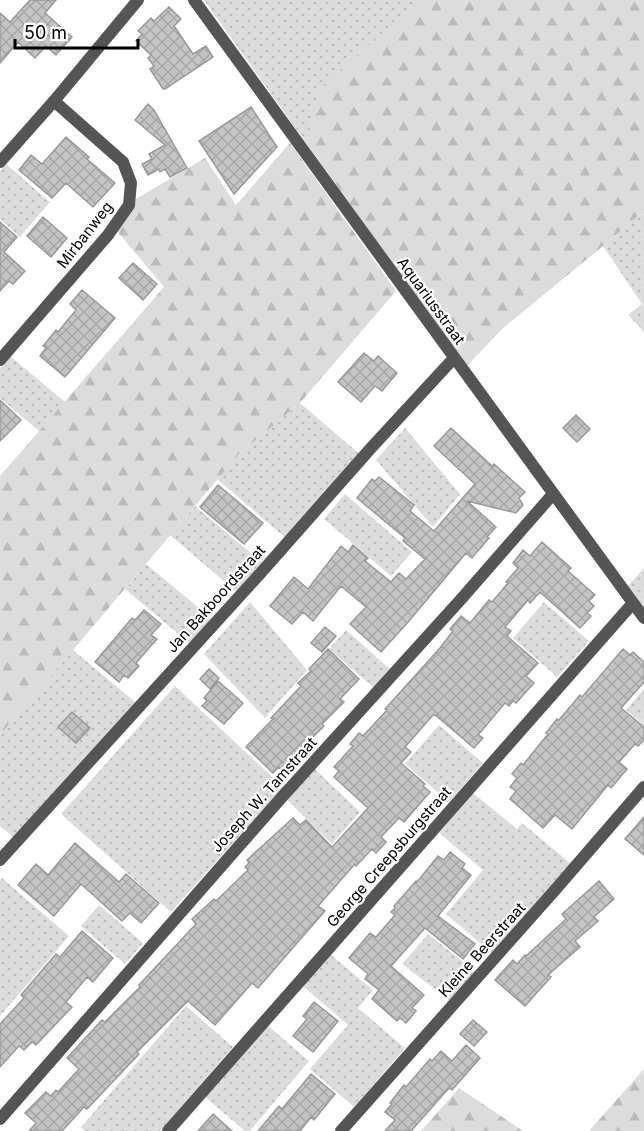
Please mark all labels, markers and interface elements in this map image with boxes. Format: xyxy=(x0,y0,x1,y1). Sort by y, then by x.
scale bar xyxy=(15,12,138,50)
text: 50 m xyxy=(24,22,67,43)
street label: Mirbanweg xyxy=(53,197,117,272)
street label: Aquariusstraat xyxy=(393,253,470,348)
street label: Jan Bakboordstraat xyxy=(162,541,269,656)
street label: Joseph W. Tamstraat xyxy=(207,733,321,856)
street label: George Creepsburgstraat xyxy=(322,782,455,931)
street label: Kleine Beerstraat xyxy=(434,898,529,1001)

